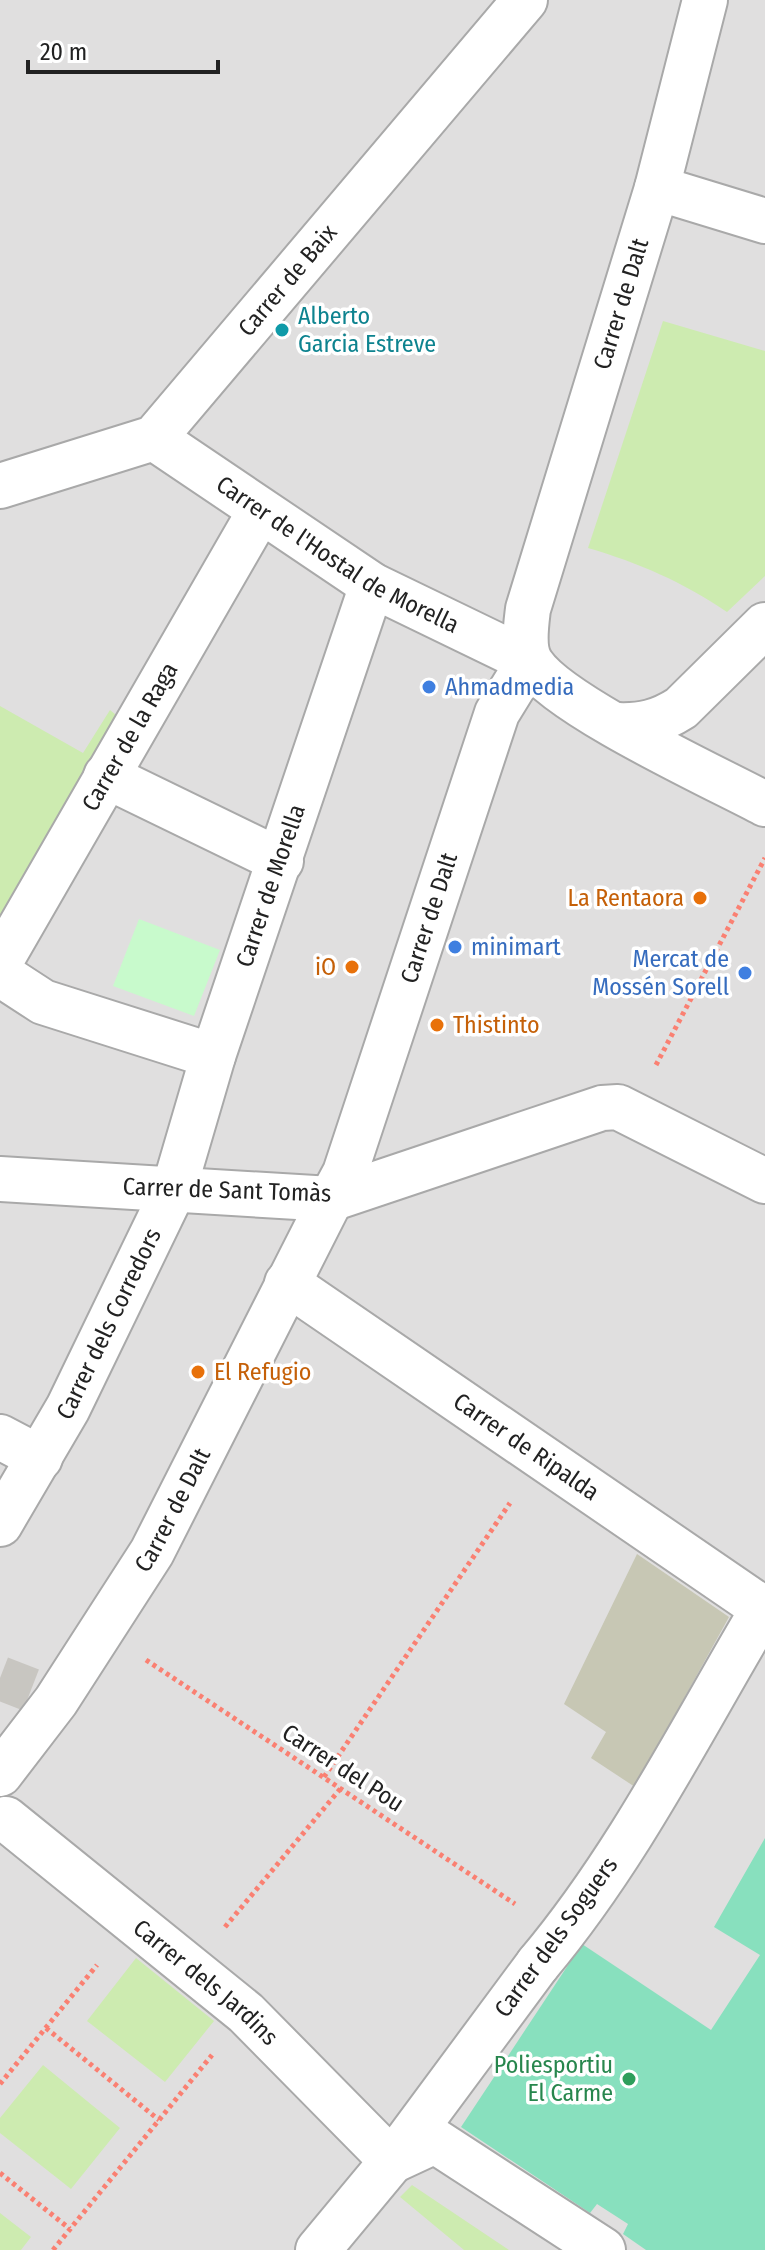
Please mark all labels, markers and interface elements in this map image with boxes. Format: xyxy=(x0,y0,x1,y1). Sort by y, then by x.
scale bar xyxy=(28,24,218,74)
text: 20 m xyxy=(40,38,87,66)
street label: Carrer de Baix xyxy=(232,218,343,342)
street label: Carrer de Dalt xyxy=(588,235,654,373)
place label: Alberto Garcia Estreve xyxy=(298,302,436,358)
marker: Alberto Garcia Estreve xyxy=(273,321,291,339)
street label: Carrer de l'Hostal de Morella xyxy=(211,470,463,639)
street label: Carrer de la Raga xyxy=(76,658,184,816)
place label: Ahmadmedia xyxy=(445,673,574,701)
marker: Ahmadmedia xyxy=(420,678,438,696)
street label: Carrer de Morella xyxy=(230,801,311,971)
street label: Carrer de Dalt xyxy=(395,849,463,987)
place label: La Rentaora xyxy=(567,884,684,912)
marker: La Rentaora xyxy=(691,889,709,907)
place label: minimart xyxy=(471,933,561,961)
marker: minimart xyxy=(446,938,464,956)
place label: Mercat de Mossén Sorell xyxy=(592,945,729,1001)
place label: iO xyxy=(315,953,336,981)
marker: iO xyxy=(343,958,361,976)
marker: Mercat de Mossén Sorell xyxy=(736,964,754,982)
place label: Thistinto xyxy=(453,1011,540,1039)
marker: Thistinto xyxy=(428,1016,446,1034)
street label: Carrer de Sant Tomàs xyxy=(122,1172,332,1208)
street label: Carrer dels Corredors xyxy=(50,1224,167,1424)
place label: El Refugio xyxy=(214,1358,312,1386)
marker: El Refugio xyxy=(189,1363,207,1381)
street label: Carrer de Ripalda xyxy=(448,1387,604,1506)
street label: Carrer de Dalt xyxy=(129,1443,216,1577)
street label: Carrer del Pou xyxy=(277,1718,409,1818)
street label: Carrer dels Soguers xyxy=(489,1852,623,2022)
street label: Carrer dels Jardins xyxy=(128,1914,284,2051)
place label: Poliesportiu El Carme xyxy=(494,2051,613,2107)
marker: Poliesportiu El Carme xyxy=(620,2070,638,2088)

